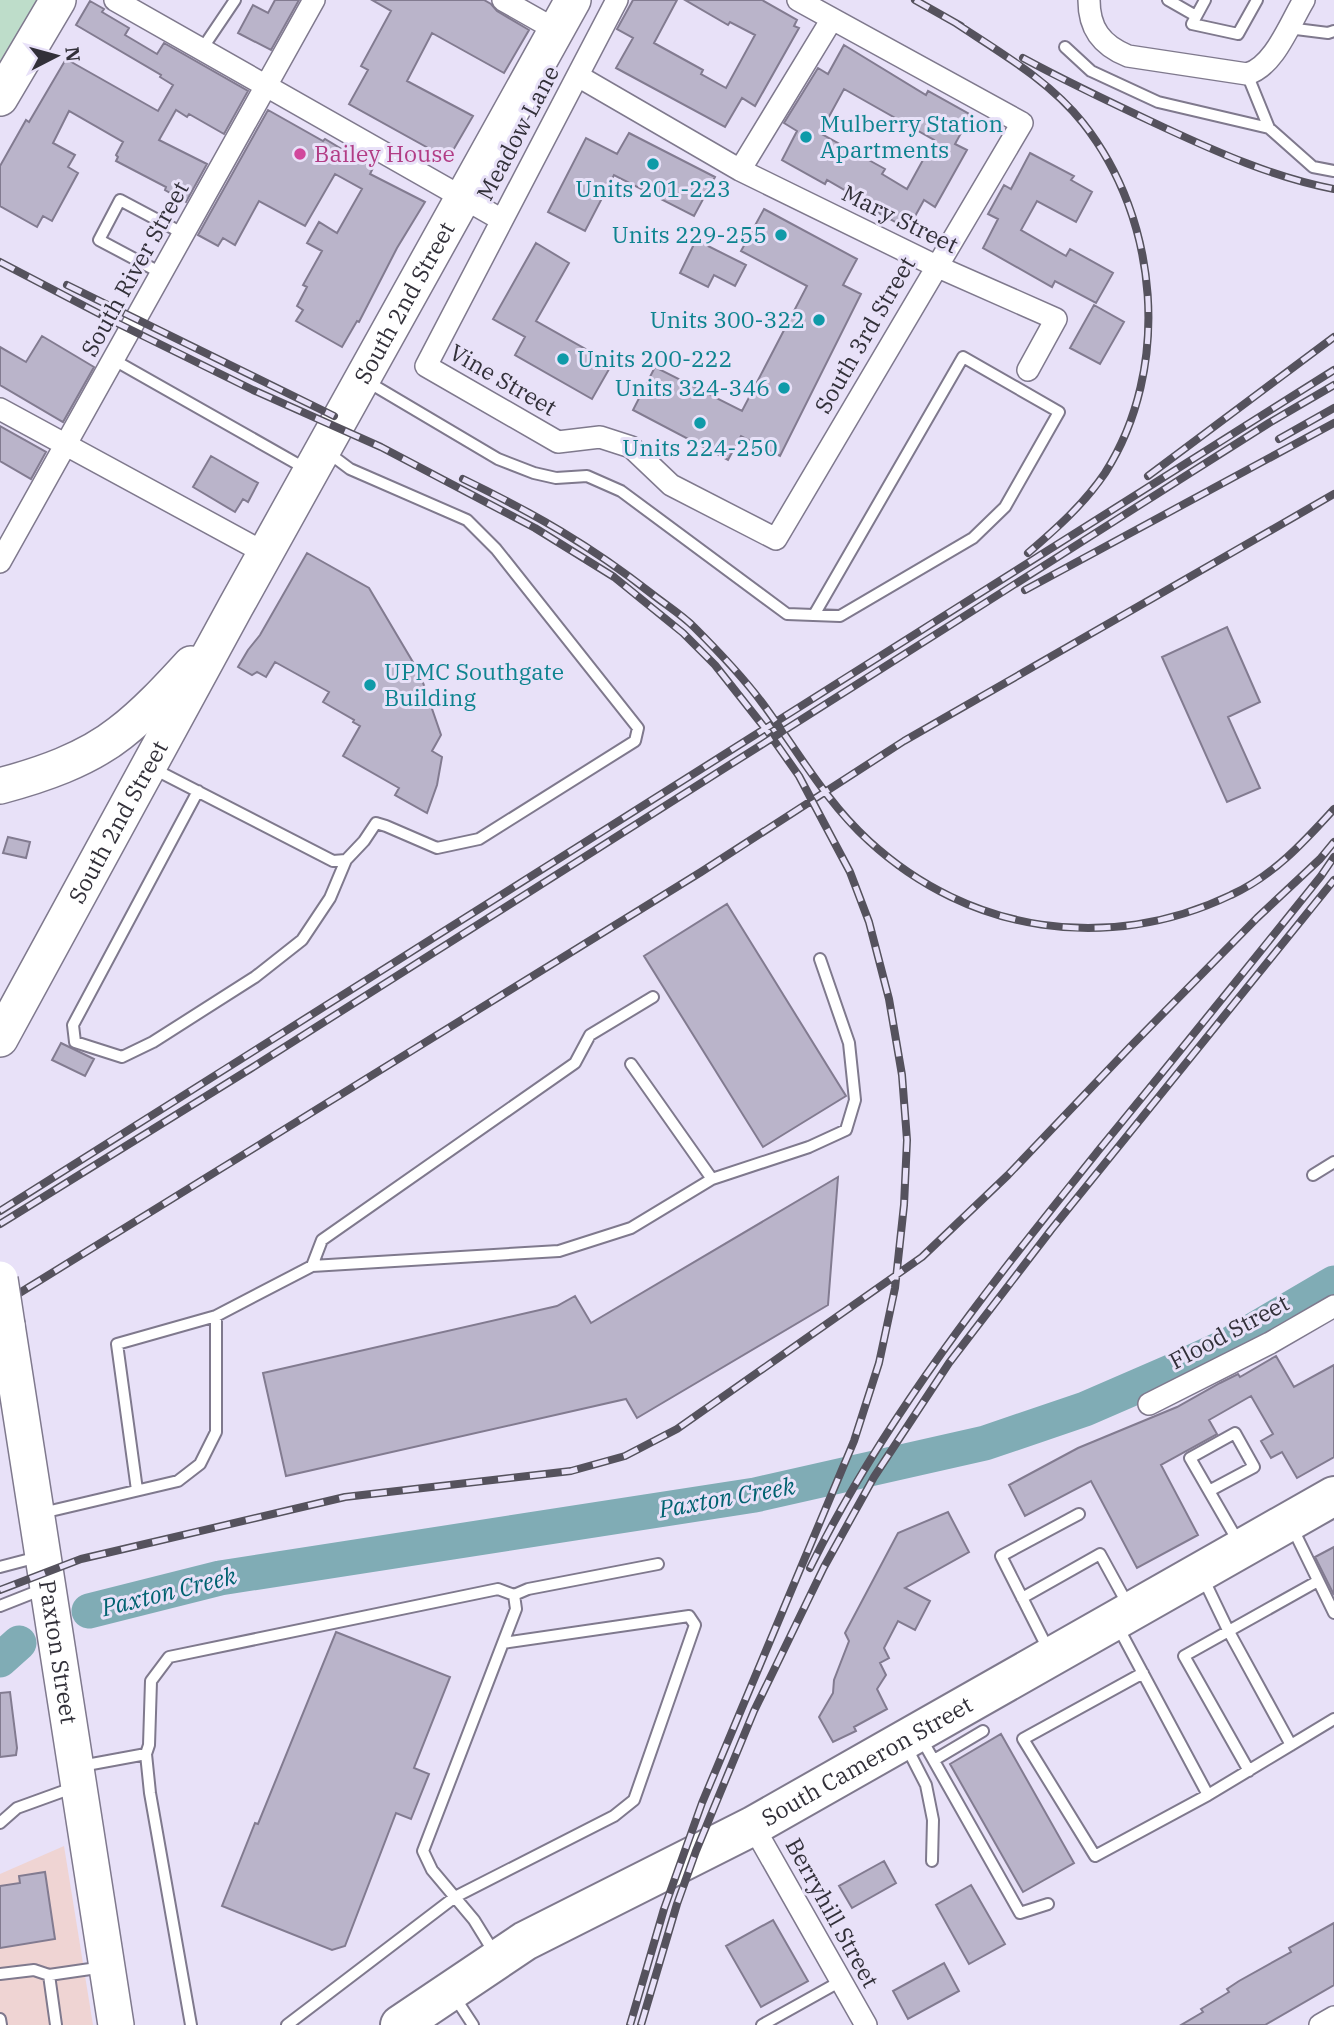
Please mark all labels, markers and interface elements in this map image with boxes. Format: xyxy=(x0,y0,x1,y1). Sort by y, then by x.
north arrow xyxy=(21,21,91,91)
text: N xyxy=(60,45,86,63)
street label: Meadow Lane xyxy=(469,60,565,205)
place label: Mulberry Station Apartments xyxy=(820,108,1003,164)
marker: Mulberry Station Apartments xyxy=(798,129,814,145)
place label: Bailey House xyxy=(314,138,455,168)
marker: Bailey House xyxy=(292,146,308,162)
marker: Units 201-223 xyxy=(645,156,661,172)
place label: Units 201-223 xyxy=(575,173,731,203)
street label: South River Street xyxy=(74,176,195,361)
street label: Mary Street xyxy=(837,177,964,259)
street label: South 2nd Street xyxy=(347,216,461,389)
place label: Units 229-255 xyxy=(612,219,767,249)
marker: Units 229-255 xyxy=(773,227,789,243)
street label: South 3rd Street xyxy=(807,251,921,418)
place label: Units 300-322 xyxy=(650,304,805,334)
marker: Units 300-322 xyxy=(811,312,827,328)
street label: Vine Street xyxy=(444,336,563,422)
place label: Units 200-222 xyxy=(577,343,732,373)
marker: Units 200-222 xyxy=(555,351,571,367)
place label: Units 324-346 xyxy=(615,372,770,402)
marker: Units 324-346 xyxy=(776,380,792,396)
marker: Units 224-250 xyxy=(692,415,708,431)
place label: Units 224-250 xyxy=(622,432,778,462)
place label: UPMC Southgate Building xyxy=(384,656,564,712)
marker: UPMC Southgate Building xyxy=(362,677,378,693)
street label: South 2nd Street xyxy=(61,735,174,908)
street label: Flood Street xyxy=(1163,1287,1294,1375)
water label: Paxton Creek xyxy=(655,1469,798,1525)
water label: Paxton Creek xyxy=(97,1559,240,1623)
street label: Paxton Street xyxy=(33,1578,85,1726)
street label: South Cameron Street xyxy=(756,1689,977,1832)
street label: Berryhill Street xyxy=(779,1832,886,1993)

